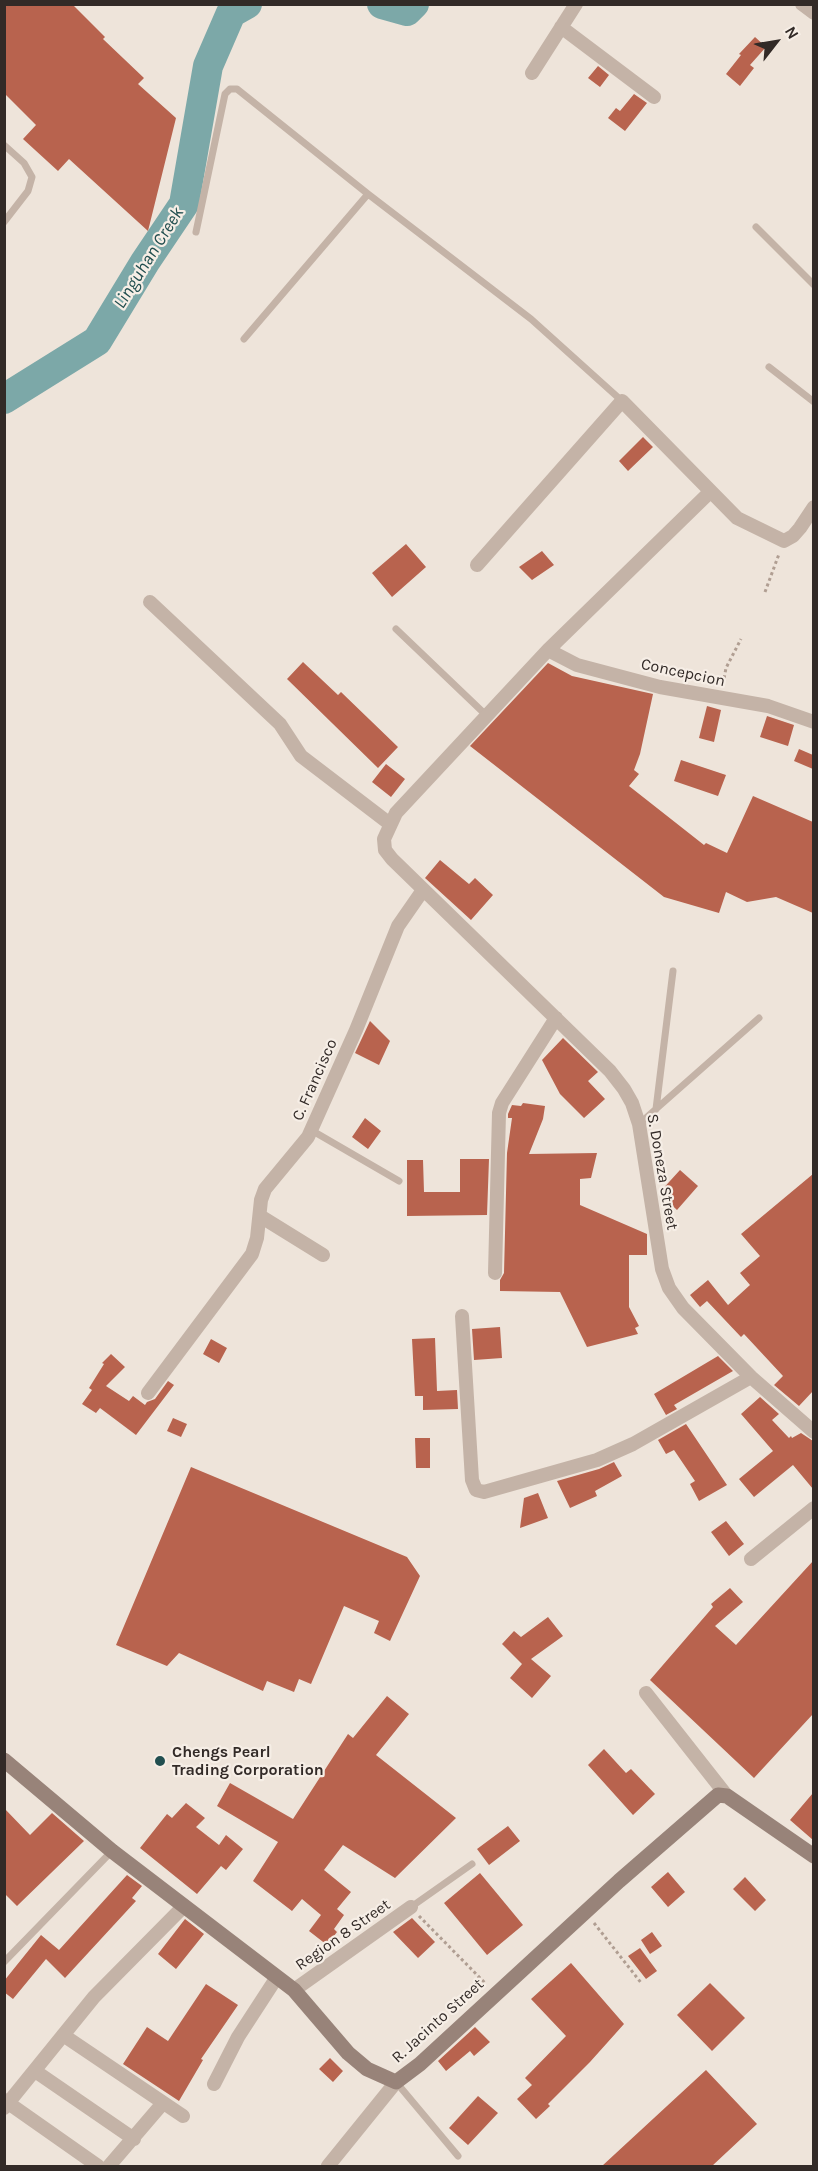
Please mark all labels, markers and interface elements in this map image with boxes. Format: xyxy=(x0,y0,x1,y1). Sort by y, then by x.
north arrow xyxy=(746,12,806,72)
text: N xyxy=(781,23,803,42)
water label: Linguhan Creek xyxy=(109,203,189,313)
street label: Concepcion xyxy=(639,655,727,691)
street label: C. Francisco xyxy=(288,1036,342,1124)
street label: S. Doneza Street xyxy=(642,1112,682,1232)
place label: Chengs Pearl Trading Corporation xyxy=(172,1742,324,1780)
marker: Chengs Pearl Trading Corporation xyxy=(153,1754,167,1768)
street label: Region 8 Street xyxy=(292,1895,394,1975)
street label: R. Jacinto Street xyxy=(388,1975,488,2067)

